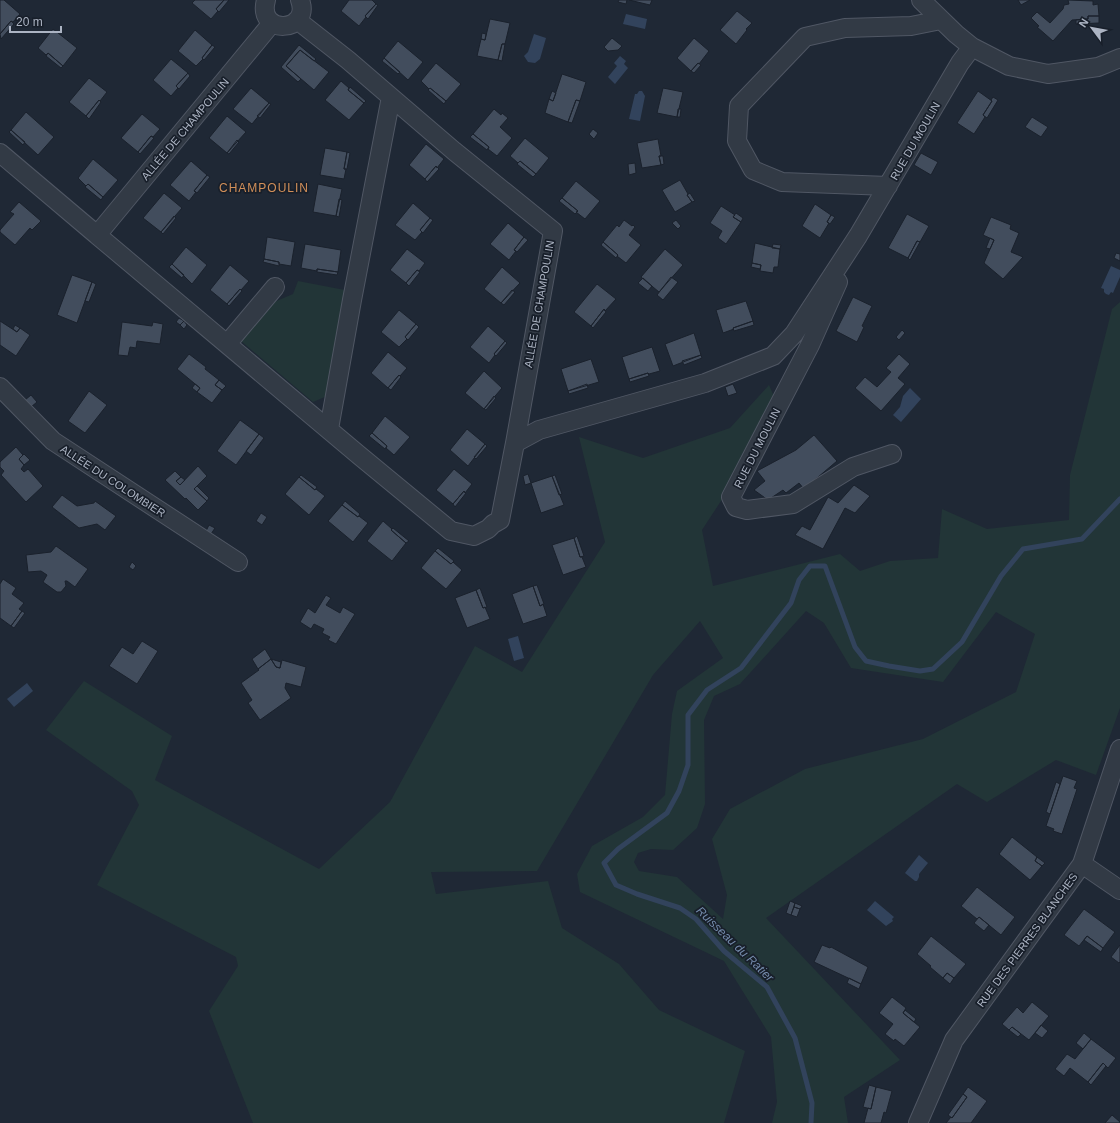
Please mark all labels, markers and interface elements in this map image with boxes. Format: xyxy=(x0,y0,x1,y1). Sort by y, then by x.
scale bar xyxy=(10,8,61,34)
north arrow xyxy=(1072,8,1112,48)
text: 20 m xyxy=(16,15,43,29)
text: N xyxy=(1076,16,1091,29)
street label: ALLÉE DE CHAMPOULIN xyxy=(139,76,231,182)
street label: RUE DU MOULIN xyxy=(888,100,942,182)
district label: CHAMPOULIN xyxy=(219,181,309,195)
street label: ALLÉE DE CHAMPOULIN xyxy=(522,239,556,369)
street label: RUE DU MOULIN xyxy=(732,406,782,490)
street label: ALLÉE DU COLOMBIER xyxy=(58,443,168,519)
street label: RUE DES PIERRES BLANCHES xyxy=(974,871,1080,1009)
water label: Ruisseau du Ratier xyxy=(693,904,777,985)

